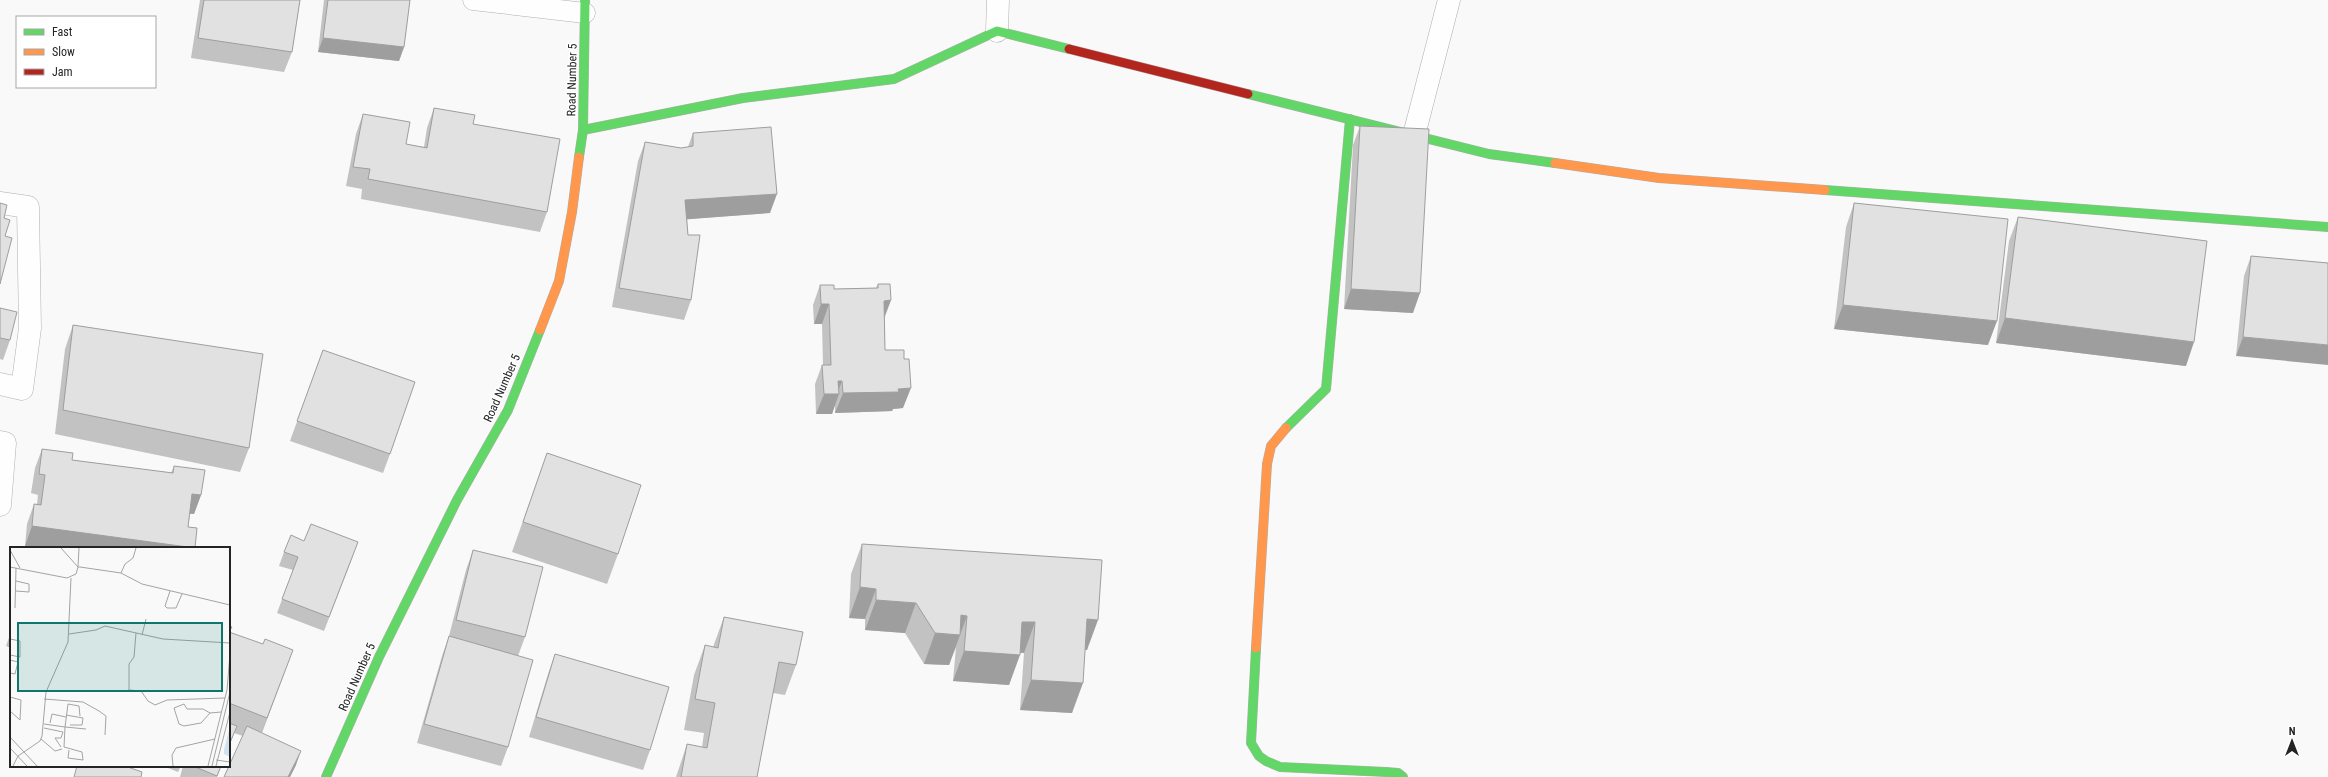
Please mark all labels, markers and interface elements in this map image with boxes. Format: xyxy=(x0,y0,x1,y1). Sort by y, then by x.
legend xyxy=(16,16,156,88)
text: Fast xyxy=(52,25,73,39)
street label: Road Number 5 xyxy=(564,43,580,117)
text: Slow xyxy=(52,45,75,59)
text: Jam xyxy=(52,65,73,79)
street label: Road Number 5 xyxy=(481,352,523,424)
inset map xyxy=(10,547,230,767)
street label: Road Number 5 xyxy=(336,641,378,713)
north arrow xyxy=(2272,721,2312,761)
text: N xyxy=(2289,725,2296,738)

